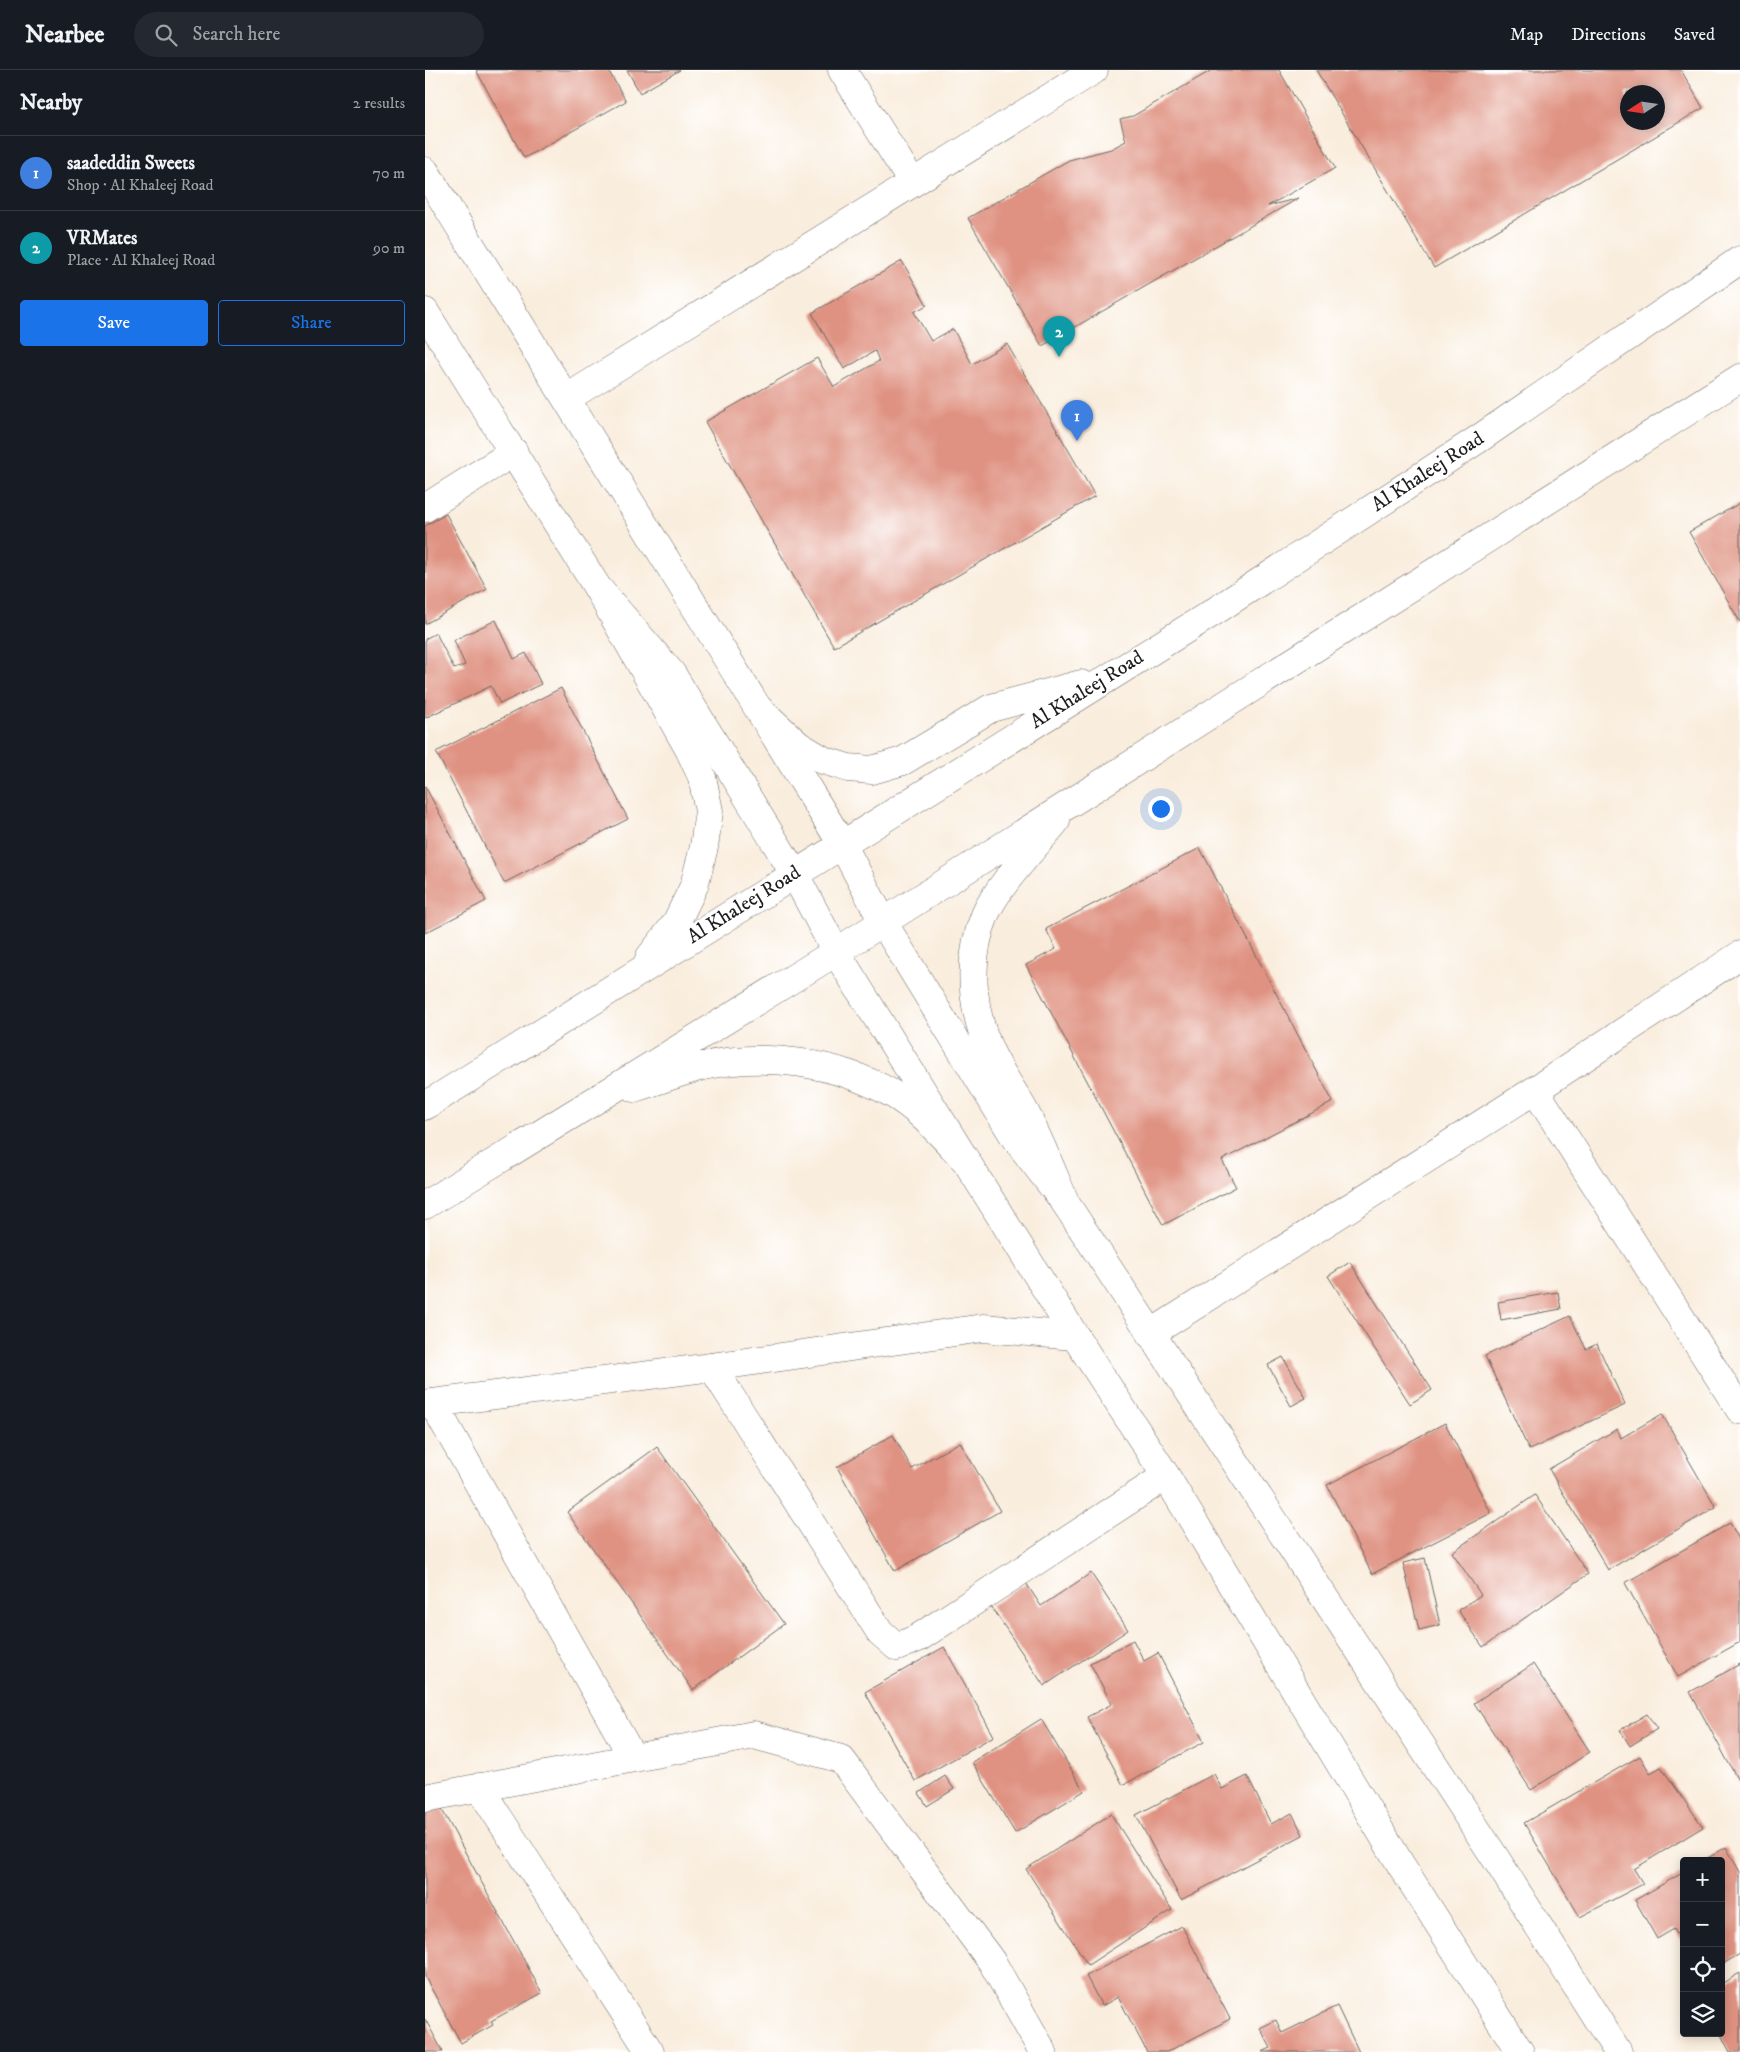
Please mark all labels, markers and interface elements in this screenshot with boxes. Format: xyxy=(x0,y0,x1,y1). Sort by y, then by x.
search box xyxy=(134,12,484,57)
text: Nearbee xyxy=(25,20,104,50)
icon: search xyxy=(152,21,180,49)
text: Search here xyxy=(192,23,280,46)
text: Map xyxy=(1510,24,1543,46)
text: Directions xyxy=(1571,24,1646,46)
text: Saved xyxy=(1674,24,1715,46)
north arrow xyxy=(1620,85,1665,130)
text: Nearby xyxy=(20,90,82,116)
text: 2 results xyxy=(353,93,405,113)
text: saadeddin Sweets xyxy=(67,152,195,175)
text: 1 xyxy=(33,163,39,183)
text: 70 m xyxy=(373,163,405,183)
text: Shop · Al Khaleej Road xyxy=(67,175,214,195)
text: VRMates xyxy=(67,227,137,250)
text: 2 xyxy=(32,238,40,258)
text: 90 m xyxy=(373,238,405,258)
text: Place · Al Khaleej Road xyxy=(67,250,215,270)
button: Save xyxy=(20,300,208,346)
button: Share xyxy=(218,300,405,346)
pin: 2 xyxy=(1043,316,1075,357)
pin: 1 xyxy=(1061,400,1093,441)
street label: Al Khaleej Road xyxy=(1367,426,1489,518)
street label: Al Khaleej Road xyxy=(1026,645,1148,735)
your location xyxy=(1148,796,1174,822)
street label: Al Khaleej Road xyxy=(683,860,805,950)
map controls xyxy=(1680,1857,1725,2037)
button: + xyxy=(1680,1857,1725,1902)
button: − xyxy=(1680,1902,1725,1947)
button: locate xyxy=(1680,1947,1725,1992)
button: layers xyxy=(1680,1992,1725,2037)

